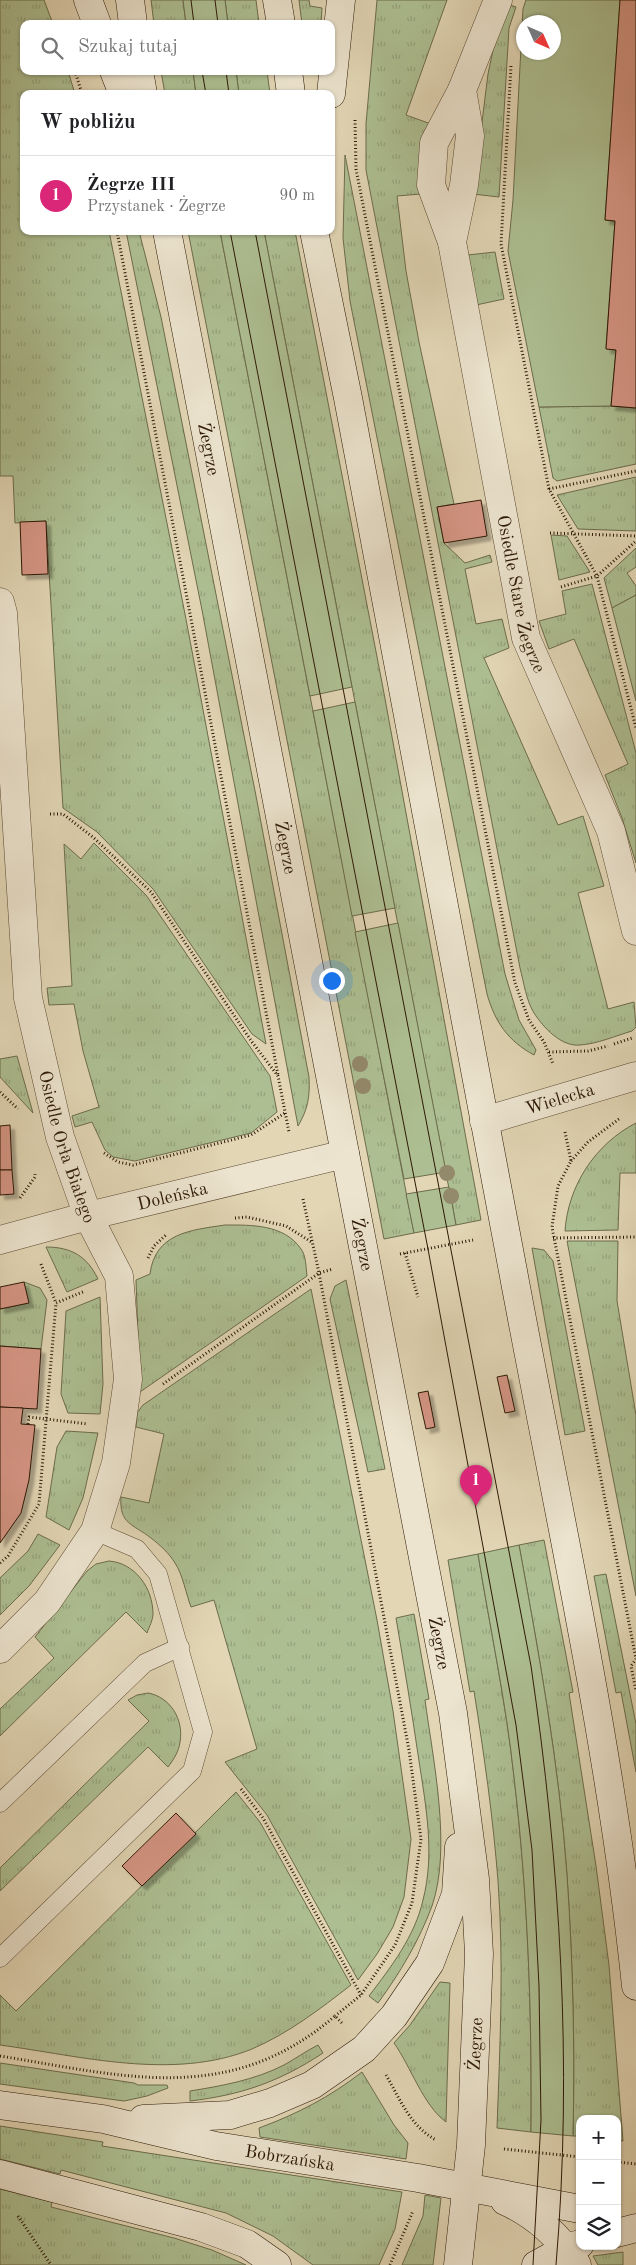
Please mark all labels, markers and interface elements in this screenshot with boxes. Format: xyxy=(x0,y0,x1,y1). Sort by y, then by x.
north arrow xyxy=(516,15,561,60)
search box xyxy=(20,20,335,75)
icon: search xyxy=(38,34,66,62)
text: Szukaj tutaj xyxy=(78,38,178,57)
text: W pobliżu xyxy=(40,112,135,133)
text: Żegrze III xyxy=(87,176,175,195)
text: 1 xyxy=(51,188,61,204)
text: 90 m xyxy=(279,188,315,204)
text: Przystanek · Żegrze xyxy=(87,199,226,215)
street label: Żegrze xyxy=(194,421,222,477)
street label: Osiedle Stare Żegrze xyxy=(493,514,548,676)
street label: Żegrze xyxy=(271,819,299,876)
your location xyxy=(319,968,345,994)
street label: Osiedle Orła Białego xyxy=(35,1069,98,1226)
street label: Wielecka xyxy=(523,1081,597,1118)
street label: Doleńska xyxy=(136,1179,210,1214)
street label: Żegrze xyxy=(348,1216,375,1272)
pin: 1 xyxy=(460,1465,492,1506)
street label: Żegrze xyxy=(425,1615,452,1671)
street label: Żegrze xyxy=(463,2017,486,2071)
map controls xyxy=(576,2115,621,2250)
button: + xyxy=(576,2115,621,2160)
street label: Bobrzańska xyxy=(244,2143,336,2175)
button: − xyxy=(576,2160,621,2205)
button: layers xyxy=(576,2205,621,2250)

